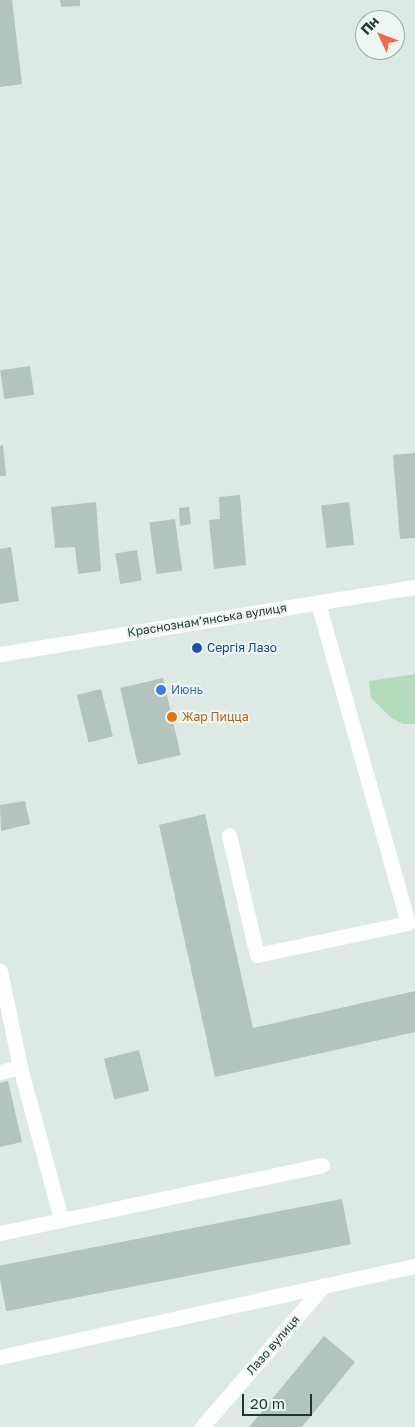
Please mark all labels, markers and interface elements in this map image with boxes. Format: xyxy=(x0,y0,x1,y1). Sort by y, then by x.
north arrow xyxy=(355,10,405,60)
text: Пн xyxy=(357,12,382,38)
street label: Краснознамʼянська вулиця xyxy=(126,600,288,640)
place label: Сергія Лазо xyxy=(207,641,277,655)
marker: Сергія Лазо xyxy=(191,642,203,654)
place label: Июнь xyxy=(171,683,203,697)
marker: Июнь xyxy=(155,684,167,696)
place label: Жар Пицца xyxy=(182,710,249,724)
marker: Жар Пицца xyxy=(166,711,178,723)
street label: Лазо вулиця xyxy=(243,1312,303,1378)
scale bar xyxy=(245,1384,315,1416)
text: 20 m xyxy=(250,1394,285,1412)

